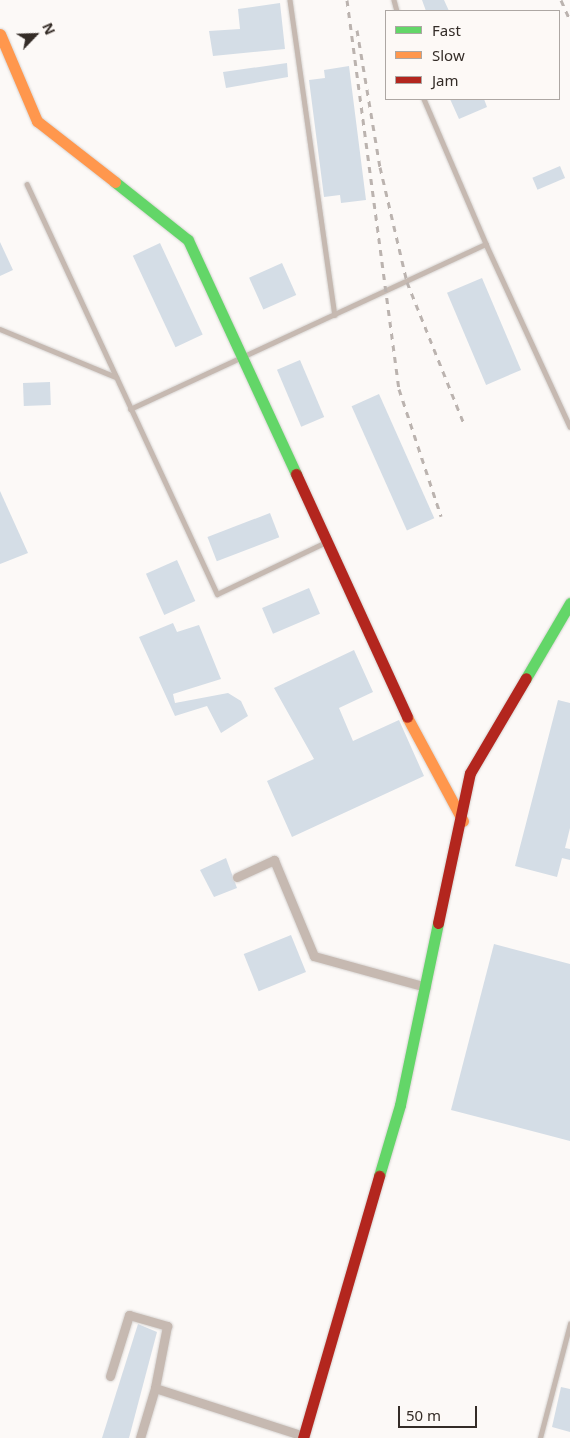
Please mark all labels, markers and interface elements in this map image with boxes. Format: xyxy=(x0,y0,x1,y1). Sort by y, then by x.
north arrow xyxy=(10,10,60,60)
legend xyxy=(385,10,560,100)
text: N xyxy=(38,20,60,38)
text: Fast xyxy=(432,20,461,40)
text: Slow xyxy=(432,45,465,65)
text: Jam xyxy=(432,70,459,90)
scale bar xyxy=(400,1396,479,1428)
text: 50 m xyxy=(406,1405,441,1425)

